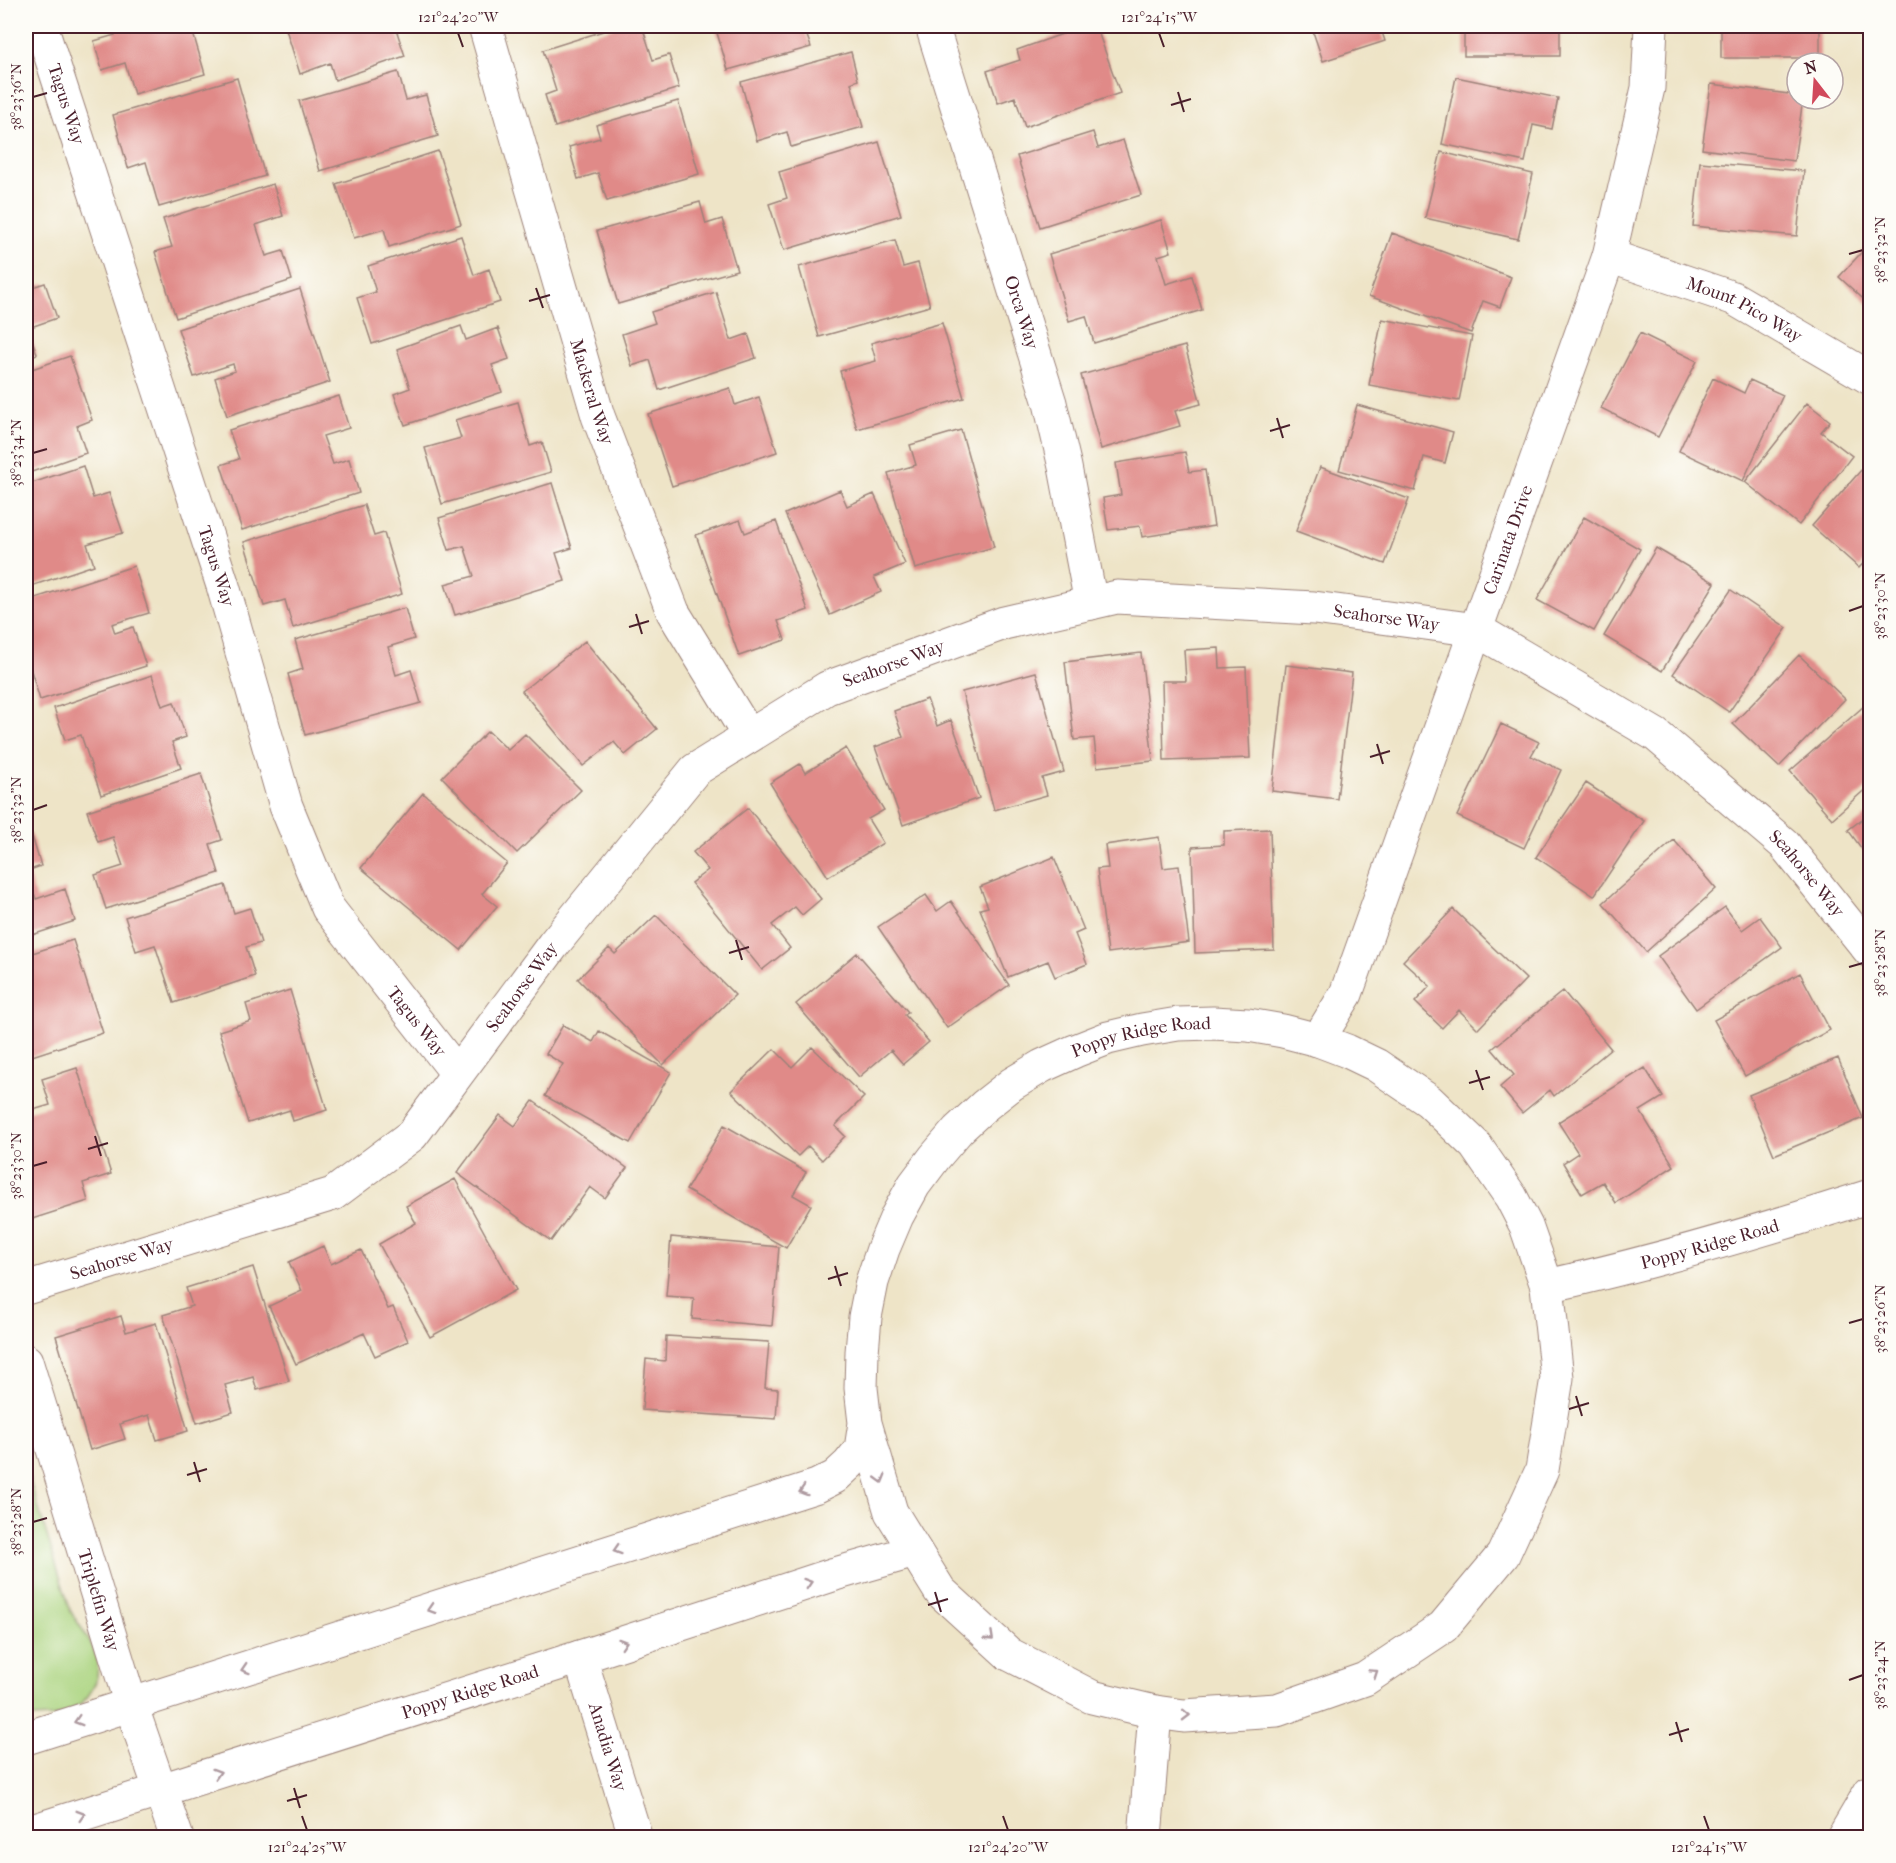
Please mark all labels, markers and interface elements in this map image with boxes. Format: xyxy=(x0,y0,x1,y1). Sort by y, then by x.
text: 121°24'20"W xyxy=(418,8,499,26)
text: 121°24'15"W xyxy=(1121,8,1198,26)
north arrow xyxy=(1785,51,1845,111)
text: N xyxy=(1802,56,1820,78)
street label: Tagus Way xyxy=(43,61,90,148)
text: 38°23'36"N xyxy=(7,63,25,131)
text: 38°23'32"N xyxy=(1871,216,1889,284)
street label: Orca Way xyxy=(1000,273,1043,353)
street label: Mount Pico Way xyxy=(1684,273,1807,347)
street label: Mackeral Way xyxy=(566,336,619,449)
text: 38°23'34"N xyxy=(7,418,25,487)
street label: Carinata Drive xyxy=(1479,482,1537,597)
street label: Tagus Way xyxy=(194,523,239,610)
text: 38°23'30"N xyxy=(1871,571,1889,640)
street label: Seahorse Way xyxy=(1332,600,1442,636)
street label: Seahorse Way xyxy=(840,635,949,692)
text: 38°23'32"N xyxy=(7,776,25,844)
street label: Seahorse Way xyxy=(1765,825,1850,922)
text: 38°23'28"N xyxy=(1871,928,1889,997)
street label: Seahorse Way xyxy=(482,937,563,1036)
street label: Tagus Way xyxy=(383,982,452,1062)
street label: Poppy Ridge Road xyxy=(1068,1013,1211,1062)
text: 38°23'30"N xyxy=(7,1131,25,1200)
street label: Poppy Ridge Road xyxy=(1638,1215,1782,1274)
street label: Seahorse Way xyxy=(68,1233,177,1284)
text: 38°23'26"N xyxy=(1871,1284,1889,1354)
one-way arrow xyxy=(874,1473,886,1484)
one-way arrow xyxy=(798,1483,809,1496)
text: 38°23'28"N xyxy=(7,1487,25,1556)
one-way arrow xyxy=(612,1543,623,1555)
street label: Triplefin Way xyxy=(74,1547,125,1655)
one-way arrow xyxy=(802,1578,813,1590)
one-way arrow xyxy=(426,1602,437,1614)
one-way arrow xyxy=(982,1629,993,1640)
one-way arrow xyxy=(617,1638,628,1650)
text: 38°23'24"N xyxy=(1871,1639,1889,1710)
street label: Poppy Ridge Road xyxy=(399,1660,542,1724)
one-way arrow xyxy=(240,1661,251,1674)
one-way arrow xyxy=(1367,1669,1378,1680)
street label: Anadia Way xyxy=(584,1699,632,1795)
one-way arrow xyxy=(1182,1709,1191,1721)
one-way arrow xyxy=(73,1714,84,1727)
one-way arrow xyxy=(211,1767,222,1780)
one-way arrow xyxy=(75,1810,86,1823)
text: 121°24'25"W xyxy=(268,1838,347,1856)
text: 121°24'20"W xyxy=(968,1838,1049,1856)
text: 121°24'15"W xyxy=(1671,1838,1748,1856)

